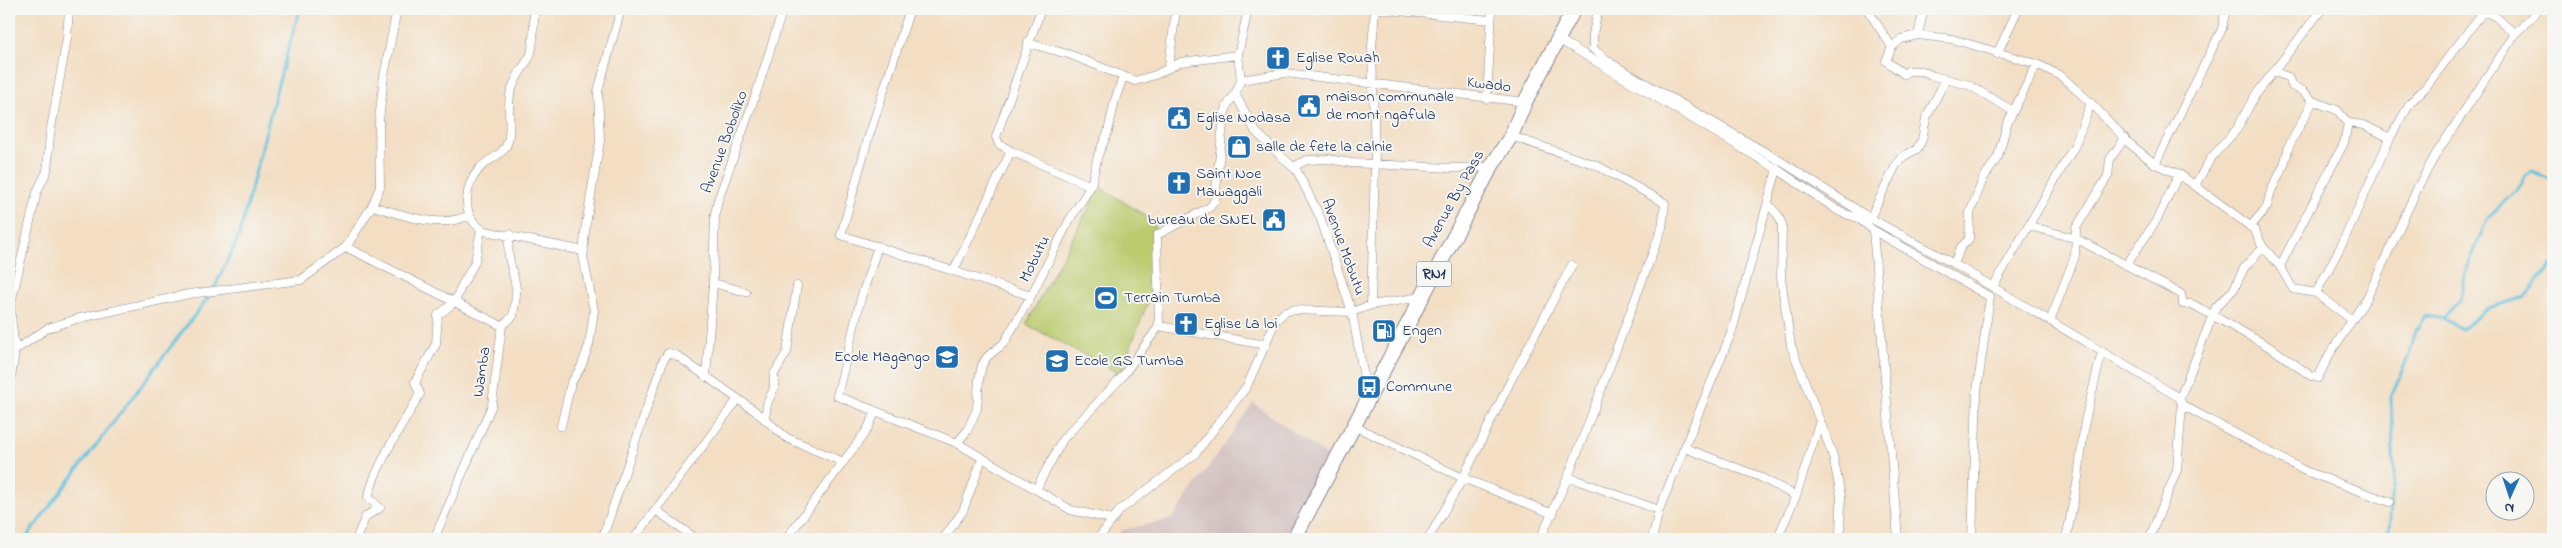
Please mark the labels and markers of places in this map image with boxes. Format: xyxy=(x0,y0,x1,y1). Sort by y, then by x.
church icon: Eglise Rouah xyxy=(1265,45,1291,71)
place label: Eglise Rouah xyxy=(1296,46,1380,70)
place label: maison communale de mont ngafula xyxy=(1326,85,1455,127)
public building icon: maison communale de mont ngafula xyxy=(1296,93,1322,119)
public building icon: Eglise Nodasa xyxy=(1166,105,1192,131)
place label: Eglise Nodasa xyxy=(1196,106,1291,130)
shop icon: salle de fete la calnie xyxy=(1226,134,1252,160)
place label: salle de fete la calnie xyxy=(1256,135,1393,159)
place label: Saint Noe Mawaggali xyxy=(1196,162,1262,204)
church icon: Saint Noe Mawaggali xyxy=(1166,170,1192,196)
public building icon: bureau de SNEL xyxy=(1261,207,1287,233)
place label: bureau de SNEL xyxy=(1148,208,1256,232)
sports icon: Terrain Tumba xyxy=(1093,285,1119,311)
place label: Terrain Tumba xyxy=(1124,286,1220,310)
church icon: Eglise La loi xyxy=(1173,311,1199,337)
place label: Eglise La loi xyxy=(1204,312,1278,336)
fuel station icon: Engen xyxy=(1371,318,1397,344)
place label: Engen xyxy=(1402,319,1442,343)
school or university icon: Ecole Magango xyxy=(934,344,960,370)
place label: Ecole Magango xyxy=(834,345,930,369)
school or university icon: Ecole GS Tumba xyxy=(1044,348,1070,374)
place label: Ecole GS Tumba xyxy=(1074,349,1184,373)
bus stop icon: Commune xyxy=(1356,374,1382,400)
place label: Commune xyxy=(1386,375,1453,399)

